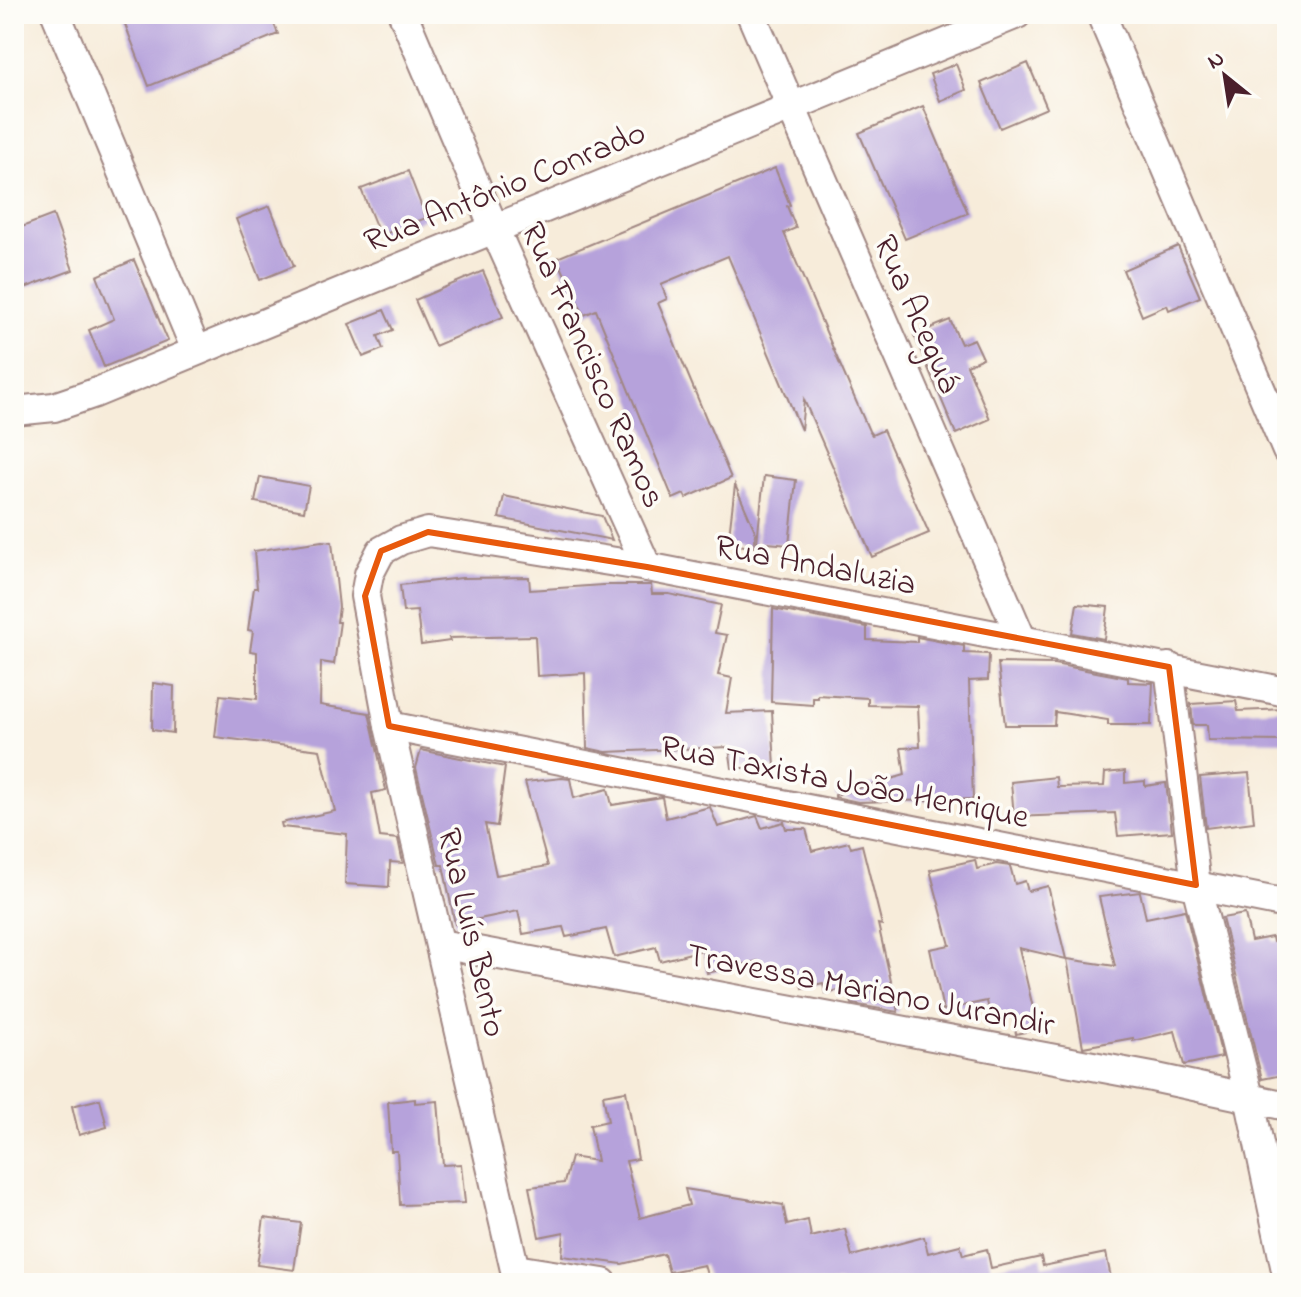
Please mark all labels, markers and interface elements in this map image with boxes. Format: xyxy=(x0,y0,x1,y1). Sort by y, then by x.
north arrow xyxy=(1185,36,1265,116)
text: N xyxy=(1202,44,1231,79)
street label: Rua Antônio Conrado xyxy=(357,109,654,268)
street label: Rua Francisco Ramos xyxy=(506,215,677,517)
street label: Rua Aceguá xyxy=(858,228,972,402)
street label: Rua Andaluzia xyxy=(710,523,920,611)
street label: Rua Taxista João Henrique xyxy=(656,724,1034,844)
street label: Rua Luís Bento xyxy=(422,824,518,1042)
street label: Travessa Mariano Jurandir xyxy=(682,932,1059,1052)

